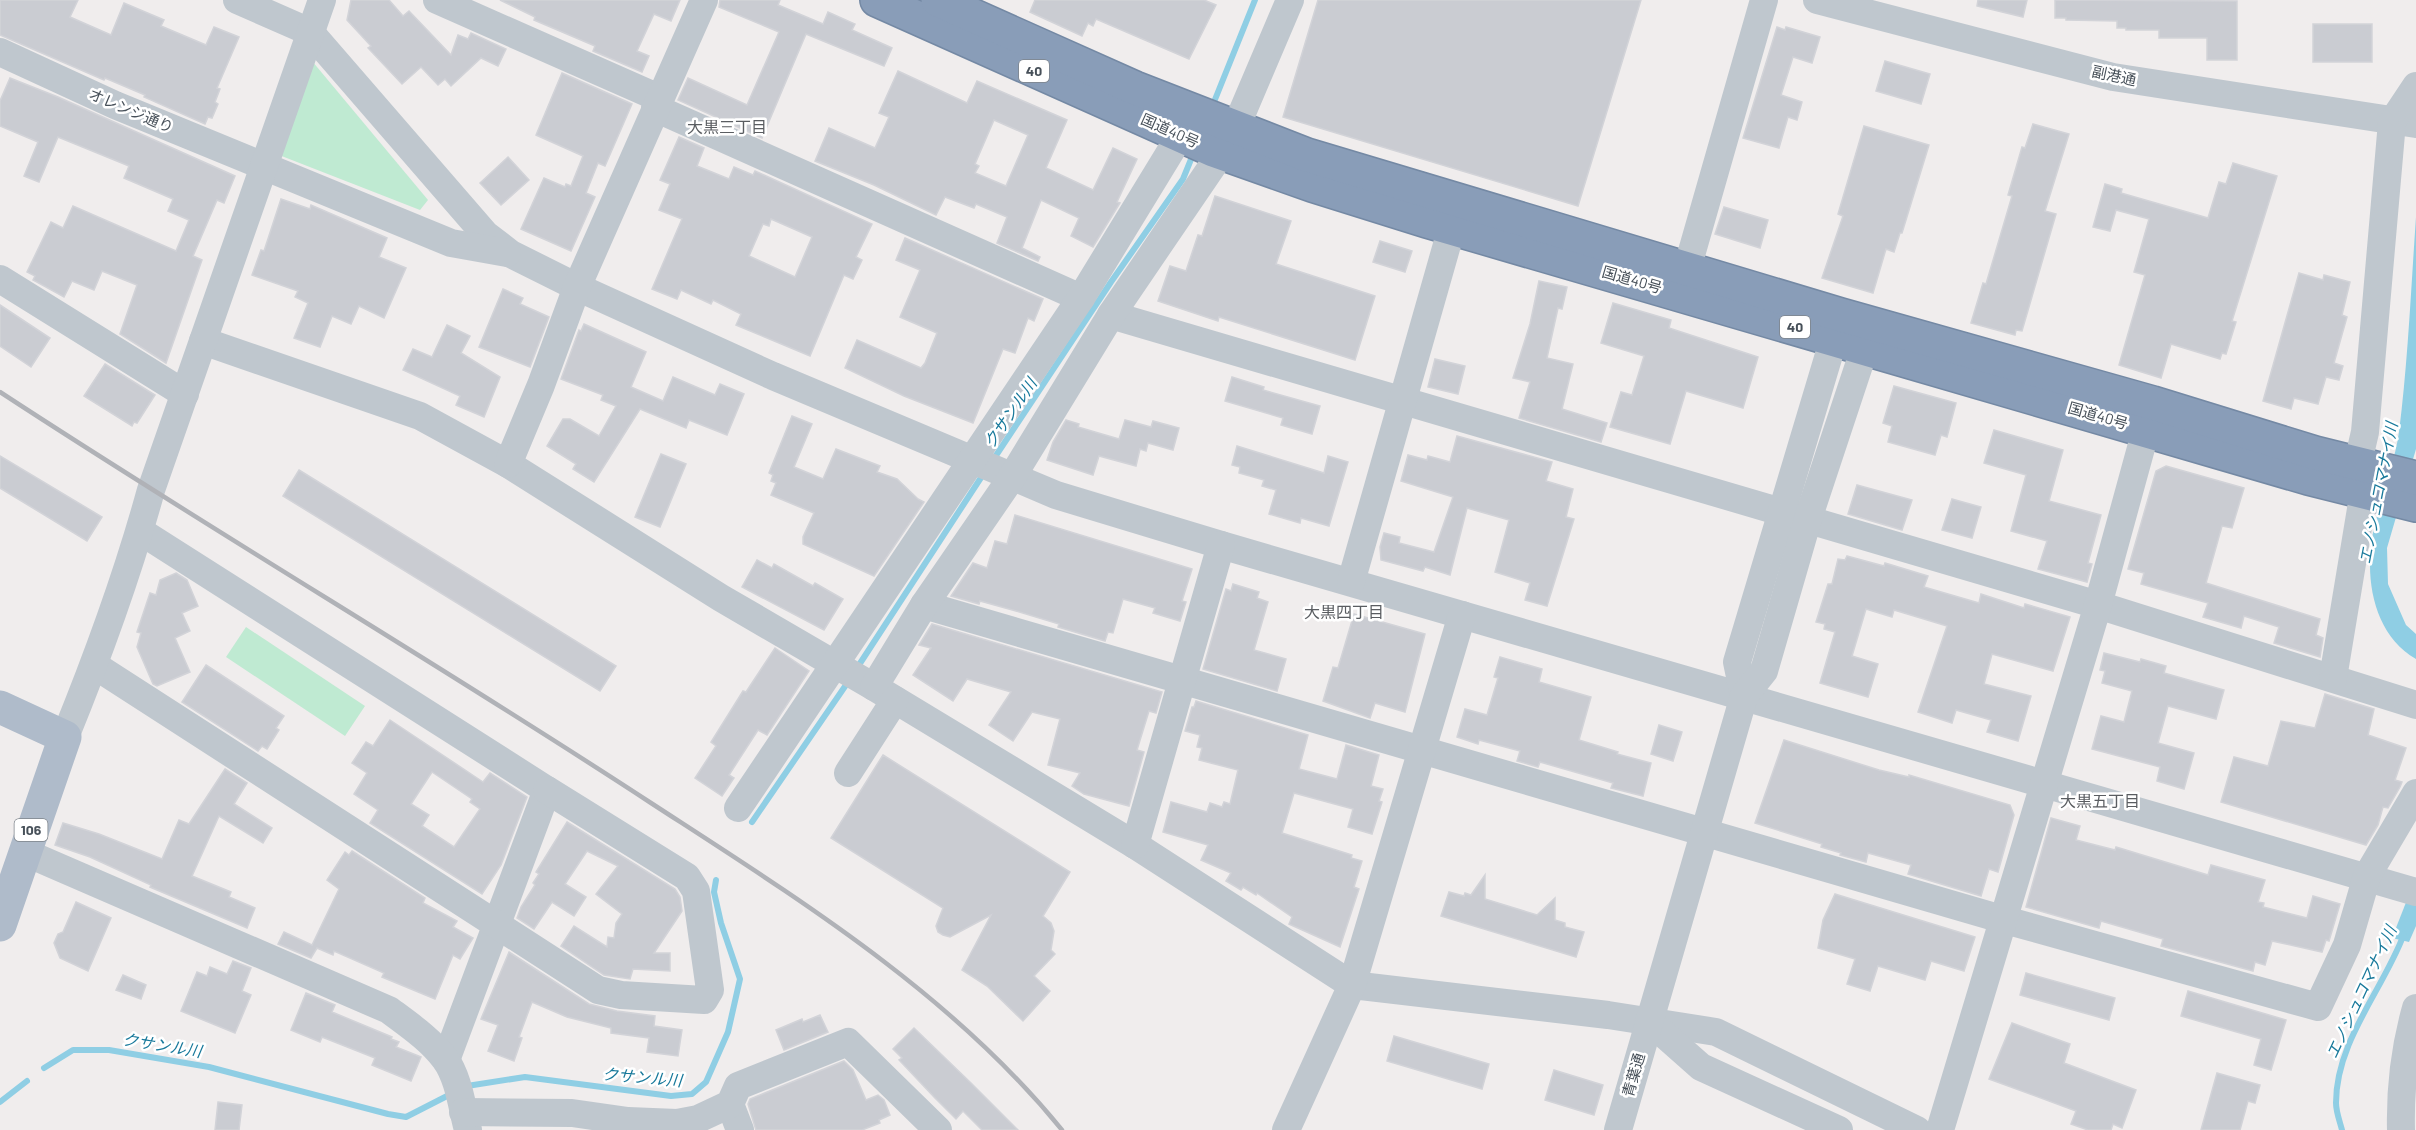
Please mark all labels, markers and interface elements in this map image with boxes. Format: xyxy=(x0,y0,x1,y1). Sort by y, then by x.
road number: 40 xyxy=(1019,60,1049,82)
street label: 副港通 xyxy=(2090,62,2138,89)
street label: オレンジ通り xyxy=(86,84,176,136)
street label: 国道40号 xyxy=(1139,109,1202,151)
district label: 大黒三丁目 xyxy=(687,117,767,136)
street label: 国道40号 xyxy=(1600,262,1664,296)
road number: 40 xyxy=(1780,316,1810,338)
water label: クサンル川 xyxy=(979,373,1041,451)
street label: 国道40号 xyxy=(2066,398,2130,432)
water label: エノシュコマナイ川 xyxy=(2354,418,2401,565)
district label: 大黒四丁目 xyxy=(1304,602,1384,621)
district label: 大黒五丁目 xyxy=(2060,791,2140,810)
road number: 106 xyxy=(15,819,48,841)
water label: エノシュコマナイ川 xyxy=(2322,921,2400,1061)
water label: クサンル川 xyxy=(121,1029,205,1060)
street label: 青葉通 xyxy=(1618,1051,1648,1099)
water label: クサンル川 xyxy=(601,1064,685,1090)

